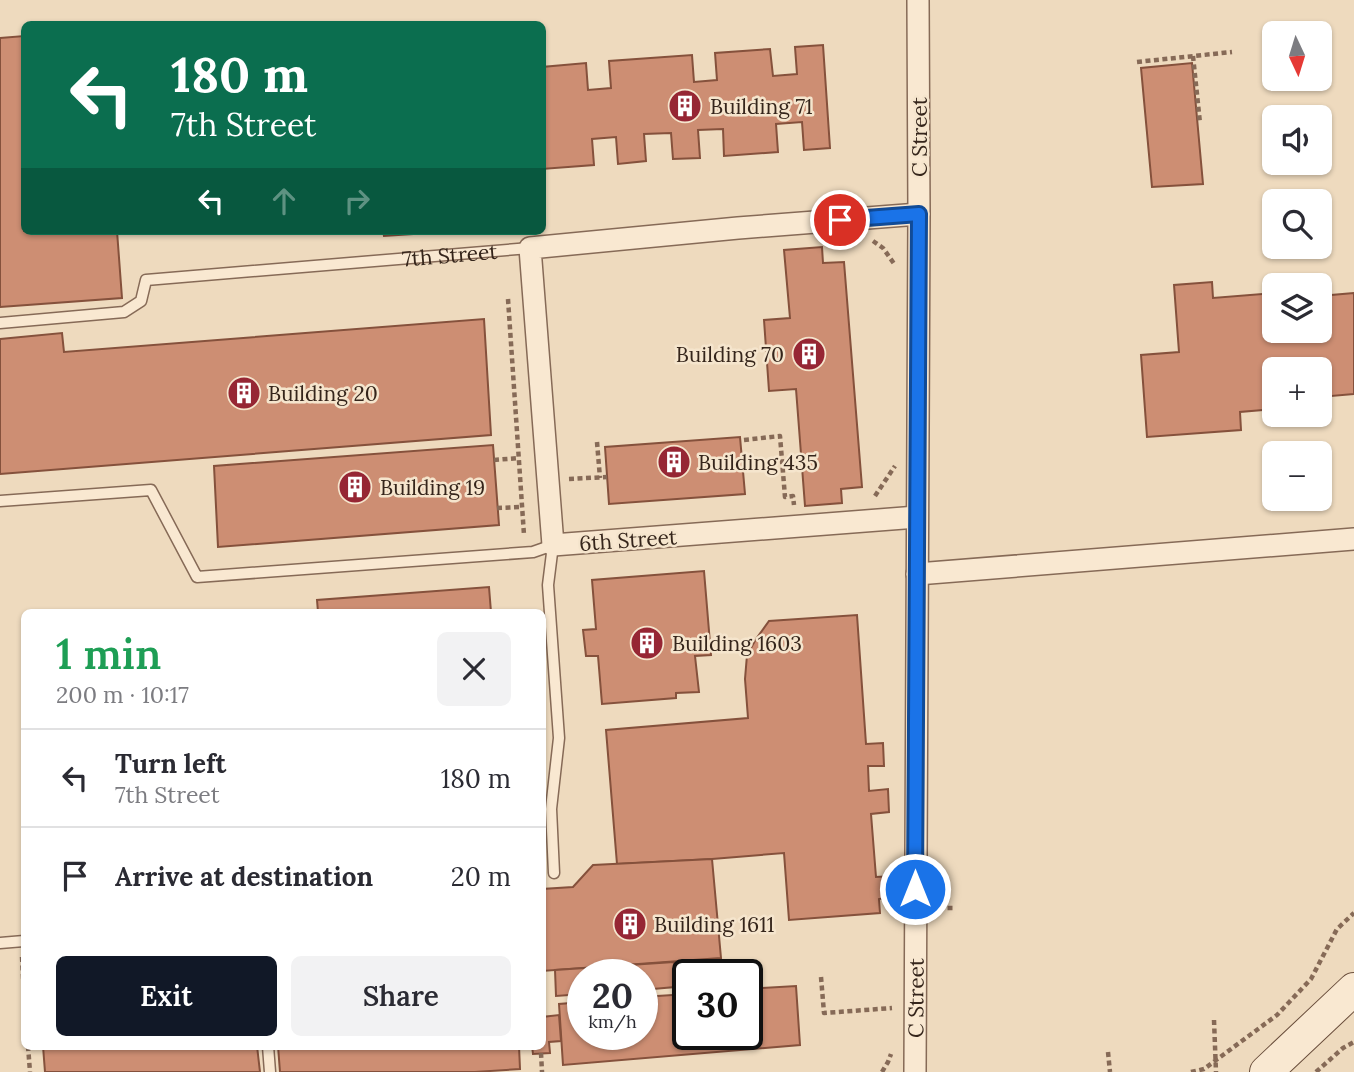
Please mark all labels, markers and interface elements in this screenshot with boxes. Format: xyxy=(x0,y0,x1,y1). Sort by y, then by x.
north arrow xyxy=(1262,21,1332,91)
map controls xyxy=(1262,21,1332,511)
text: 180 m xyxy=(171,43,308,105)
icon: left xyxy=(56,49,147,140)
building icon: Building 71 xyxy=(666,87,704,125)
place label: Building 71 xyxy=(710,93,813,120)
street label: C Street xyxy=(906,96,933,177)
text: 7th Street xyxy=(171,104,316,145)
button: sound xyxy=(1262,105,1332,175)
icon: left xyxy=(192,182,230,220)
icon: ahead xyxy=(265,182,303,220)
icon: right xyxy=(338,182,376,220)
button: search xyxy=(1262,189,1332,259)
pin xyxy=(810,190,870,250)
icon: arrive xyxy=(821,201,859,239)
street label: 7th Street xyxy=(401,237,499,272)
button: layers xyxy=(1262,273,1332,343)
building icon: Building 70 xyxy=(790,335,828,373)
place label: Building 70 xyxy=(676,341,784,368)
button: + xyxy=(1262,357,1332,427)
building icon: Building 20 xyxy=(225,374,263,412)
place label: Building 20 xyxy=(268,380,378,407)
button: − xyxy=(1262,441,1332,511)
building icon: Building 435 xyxy=(655,443,693,481)
place label: Building 435 xyxy=(698,449,818,476)
building icon: Building 19 xyxy=(336,468,374,506)
place label: Building 19 xyxy=(380,474,485,501)
street label: 6th Street xyxy=(578,523,679,557)
building icon: Building 1603 xyxy=(628,624,666,662)
text: 1 min xyxy=(56,627,161,681)
place label: Building 1603 xyxy=(672,630,802,657)
button: close xyxy=(437,632,511,706)
text: 200 m · 10:17 xyxy=(56,680,189,709)
text: Turn left xyxy=(115,747,226,780)
icon: left xyxy=(56,759,94,797)
text: 180 m xyxy=(441,762,511,795)
text: 7th Street xyxy=(115,780,220,809)
position arrow xyxy=(878,852,952,926)
icon: arrive xyxy=(56,857,94,895)
text: Arrive at destination xyxy=(115,860,373,893)
text: 20 m xyxy=(451,860,511,893)
building icon: Building 1611 xyxy=(611,905,649,943)
place label: Building 1611 xyxy=(654,911,774,938)
button: Exit xyxy=(56,956,277,1036)
button: Share xyxy=(291,956,511,1036)
street label: C Street xyxy=(902,957,929,1038)
speed limit sign: 30 xyxy=(672,959,763,1050)
text: 20 xyxy=(592,973,633,1018)
text: km/h xyxy=(588,1010,637,1033)

